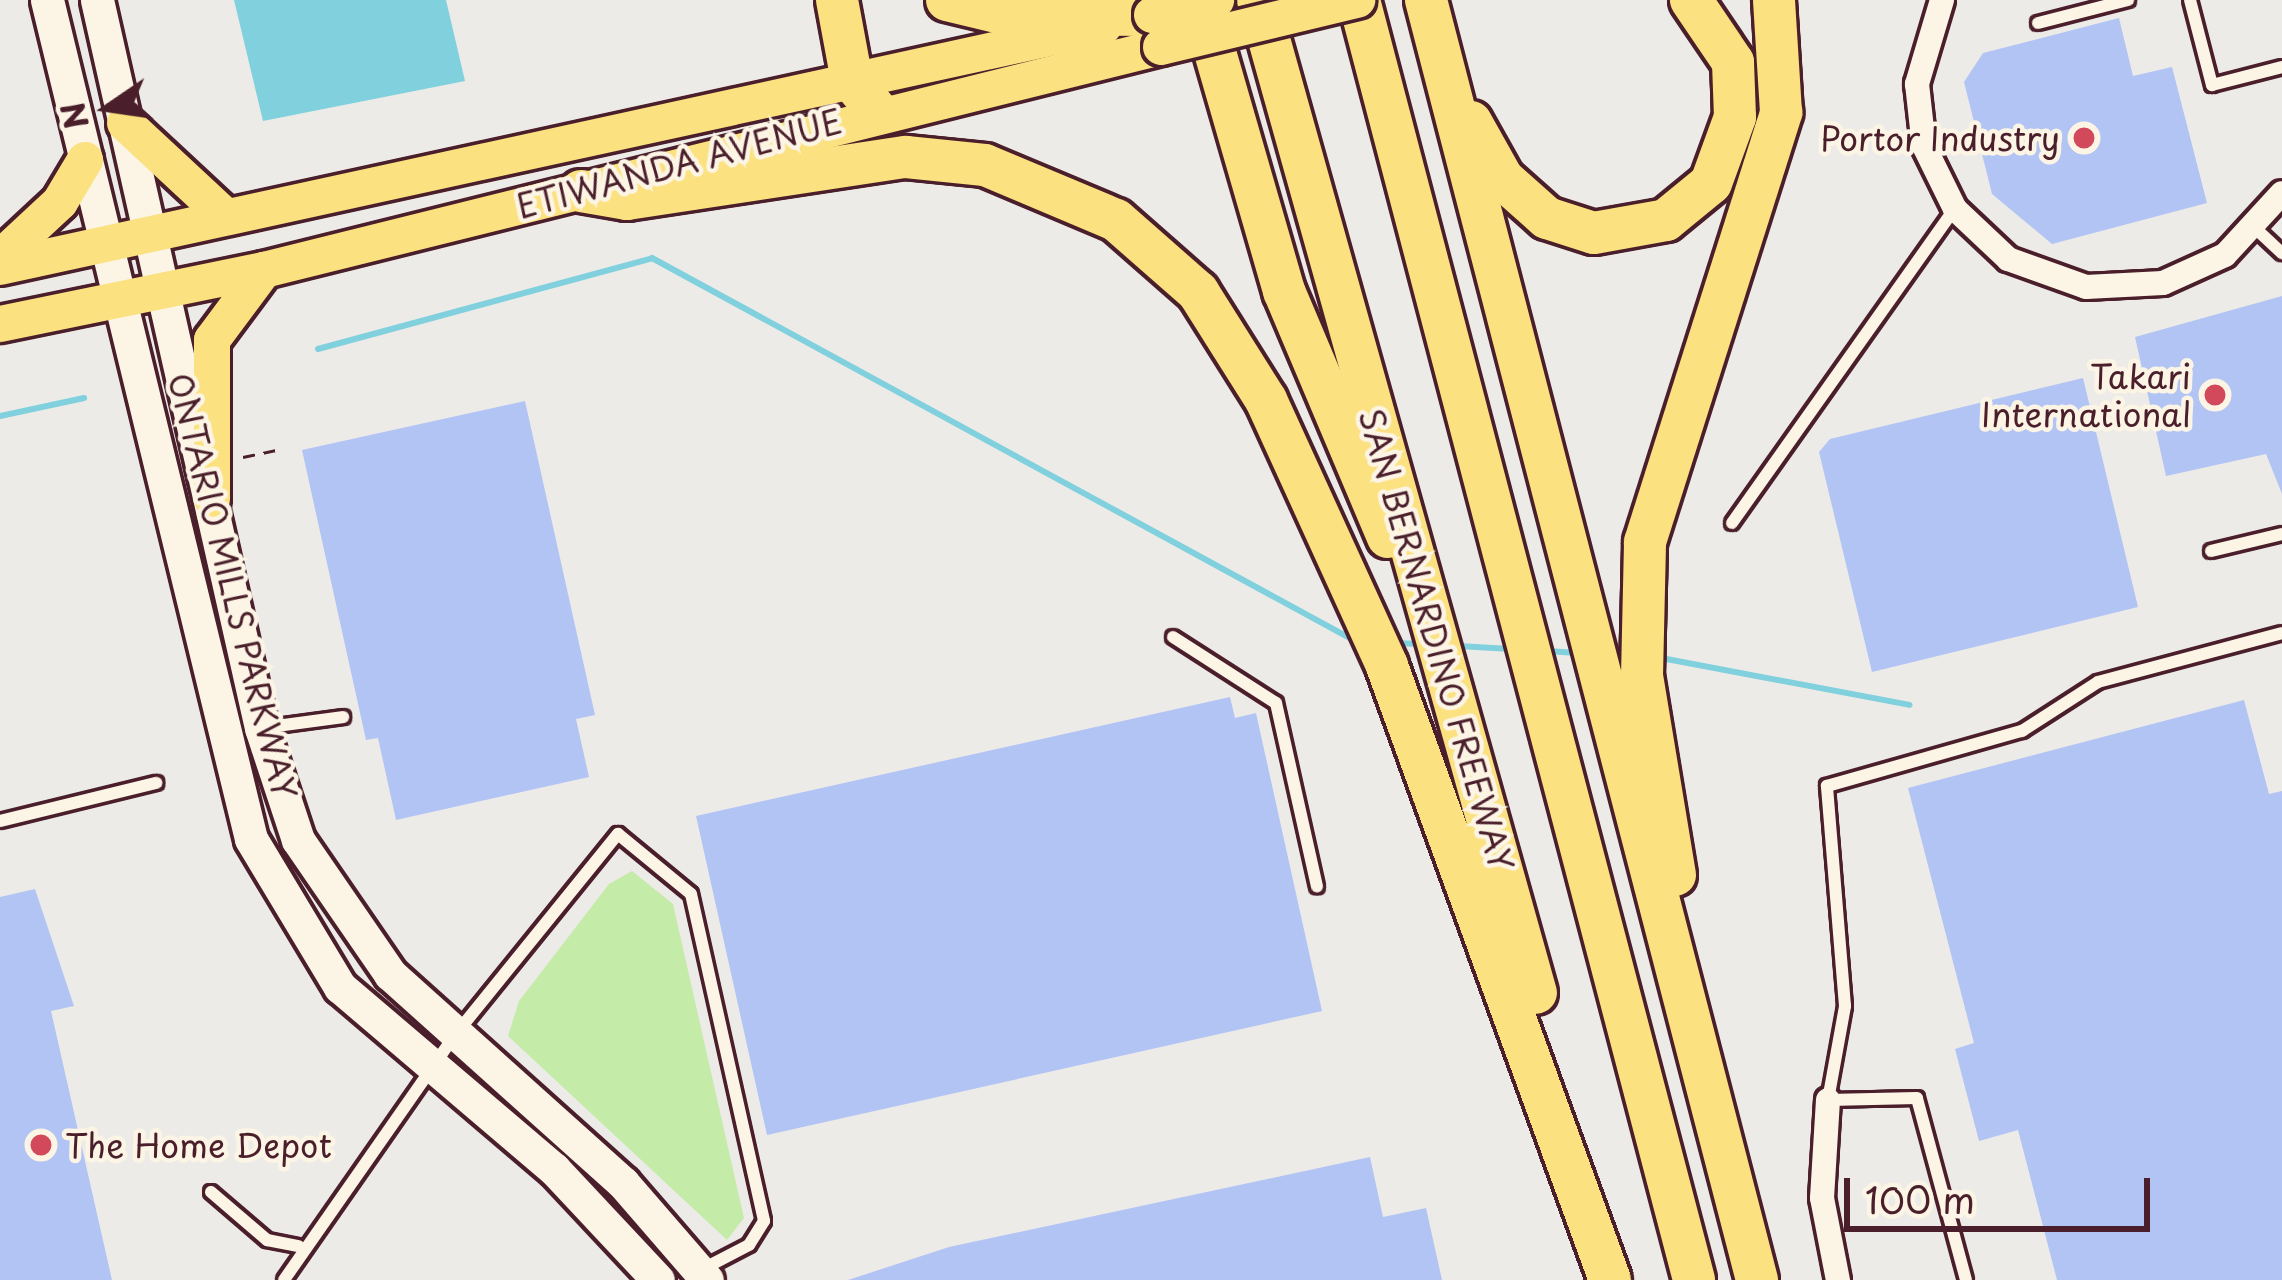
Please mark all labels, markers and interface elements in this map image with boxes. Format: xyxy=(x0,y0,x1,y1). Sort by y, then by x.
north arrow xyxy=(48,48,168,168)
text: N xyxy=(46,98,100,134)
street label: ETIWANDA AVENUE xyxy=(513,101,845,225)
place label: Portor Industry xyxy=(1819,118,2060,158)
marker: Portor Industry xyxy=(2071,125,2097,151)
place label: Takari International xyxy=(1981,356,2191,434)
street label: ONTARIO MILLS PARKWAY xyxy=(160,366,306,806)
marker: Takari International xyxy=(2202,382,2228,408)
street label: SAN BERNARDINO FREEWAY xyxy=(1352,404,1522,876)
place label: The Home Depot xyxy=(65,1125,333,1165)
marker: The Home Depot xyxy=(28,1132,54,1158)
scale bar xyxy=(1850,1154,2156,1228)
text: 100 m xyxy=(1865,1172,1975,1226)

